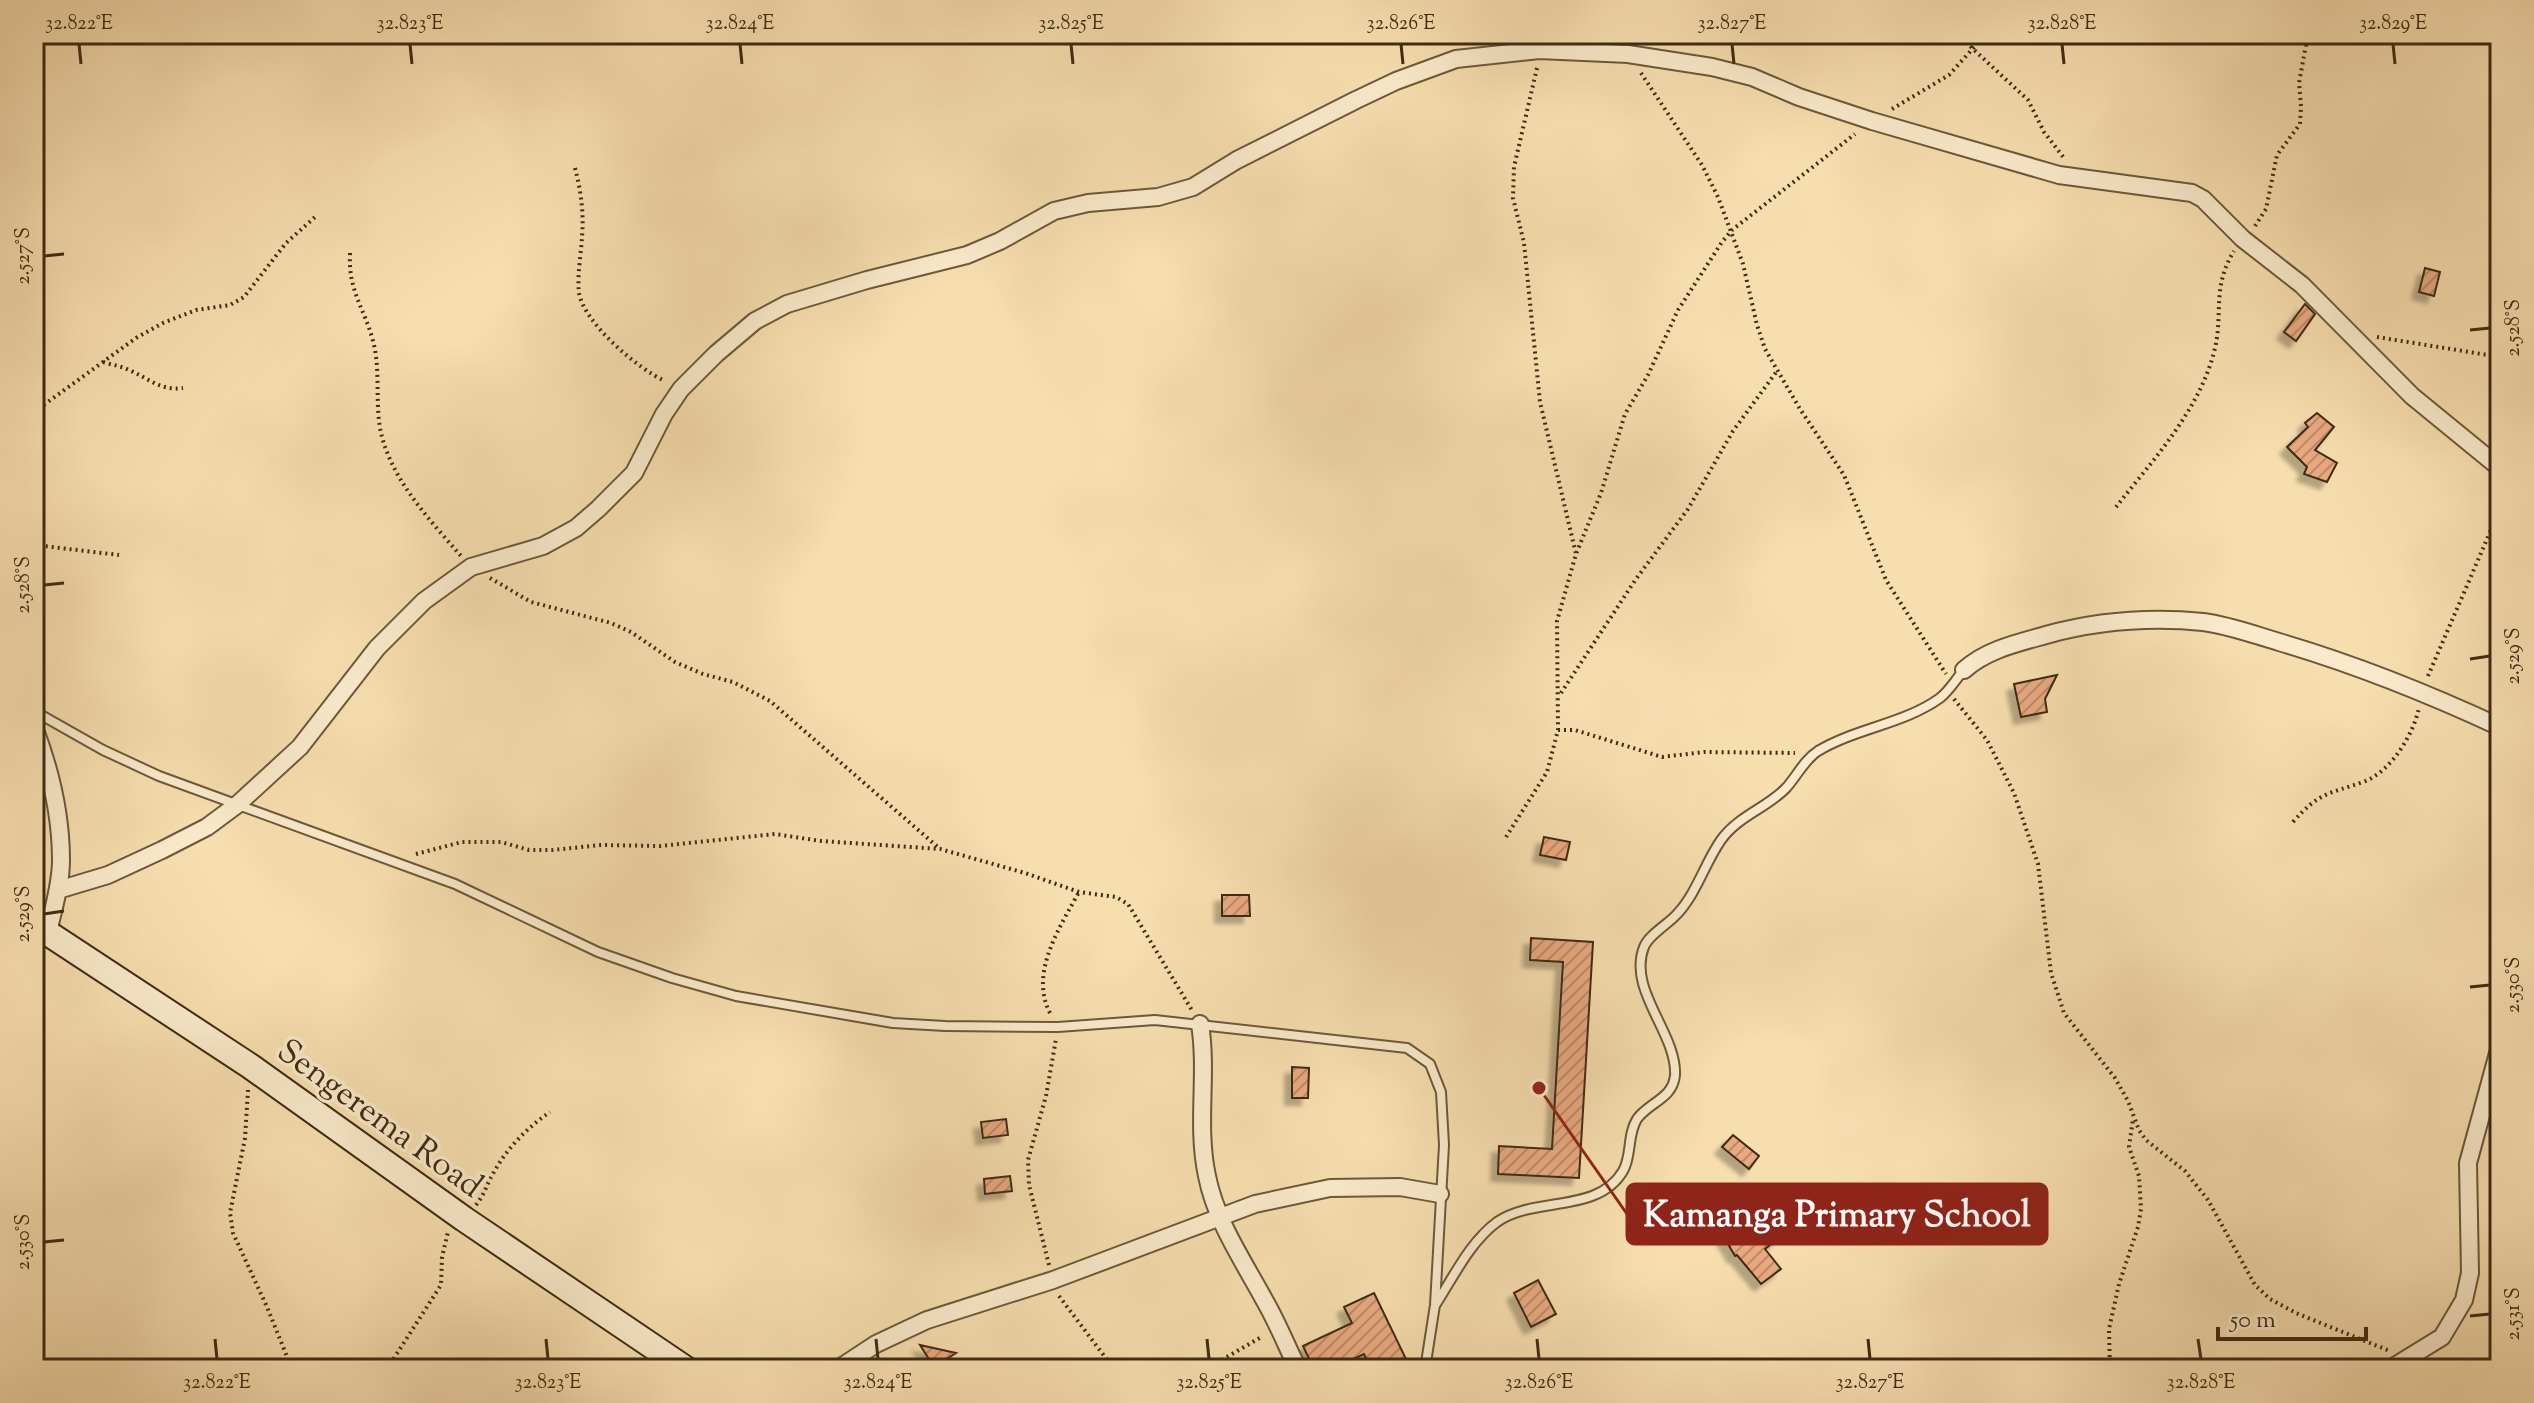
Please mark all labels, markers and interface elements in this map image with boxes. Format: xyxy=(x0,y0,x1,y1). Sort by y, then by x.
text: 32.822°E xyxy=(45,10,113,39)
text: 32.823°E xyxy=(377,10,443,39)
text: 32.824°E xyxy=(706,10,774,39)
text: 32.825°E xyxy=(1038,10,1104,39)
text: 32.826°E xyxy=(1367,10,1435,39)
text: 32.827°E xyxy=(1698,10,1766,39)
text: 32.828°E xyxy=(2028,10,2096,39)
text: 32.829°E xyxy=(2359,10,2427,39)
text: 2.527°S xyxy=(10,227,39,285)
text: 2.528°S xyxy=(2500,299,2529,357)
text: 2.528°S xyxy=(10,556,39,614)
text: 2.529°S xyxy=(2500,627,2529,685)
text: 2.529°S xyxy=(10,885,39,943)
text: 2.530°S xyxy=(2500,957,2529,1013)
street label: Sengerema Road xyxy=(266,1028,492,1211)
callout: Kamanga Primary School xyxy=(1627,1184,2047,1244)
text: Kamanga Primary School xyxy=(1643,1191,2031,1243)
text: 2.530°S xyxy=(10,1214,39,1270)
text: 2.531°S xyxy=(2500,1287,2529,1341)
scale bar xyxy=(2218,1291,2366,1341)
text: 50 m xyxy=(2228,1304,2276,1338)
text: 32.822°E xyxy=(183,1369,251,1398)
text: 32.823°E xyxy=(515,1369,581,1398)
text: 32.824°E xyxy=(844,1369,912,1398)
text: 32.825°E xyxy=(1176,1369,1242,1398)
text: 32.826°E xyxy=(1505,1369,1573,1398)
text: 32.827°E xyxy=(1836,1369,1904,1398)
text: 32.828°E xyxy=(2167,1369,2235,1398)

